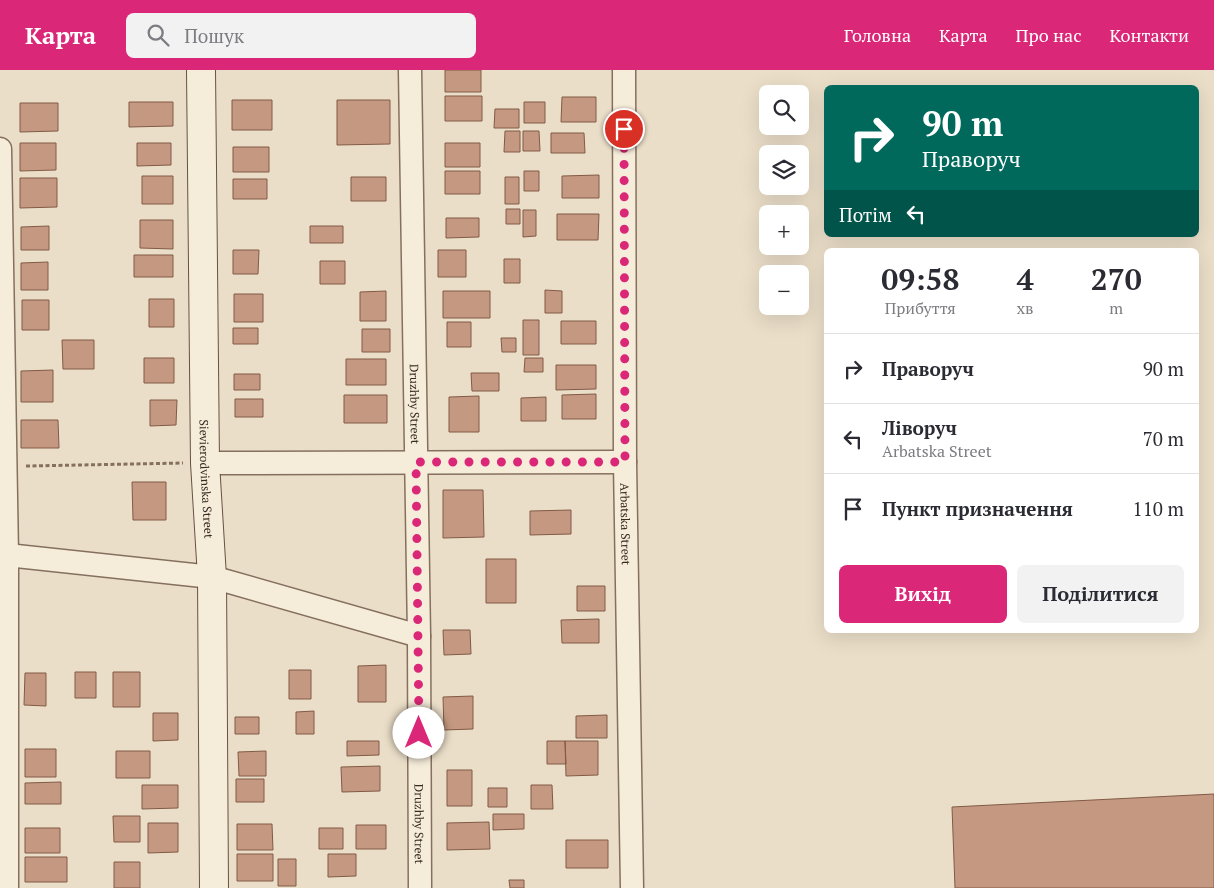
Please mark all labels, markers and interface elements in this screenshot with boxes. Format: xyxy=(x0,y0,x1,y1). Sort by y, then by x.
search box xyxy=(126,13,476,58)
text: Карта xyxy=(25,19,96,51)
icon: search xyxy=(144,21,172,49)
text: Пошук xyxy=(184,23,244,48)
text: Головна xyxy=(844,23,911,47)
text: Карта xyxy=(939,23,988,47)
text: Про нас xyxy=(1016,23,1082,47)
text: Контакти xyxy=(1110,23,1189,47)
map controls xyxy=(759,85,809,315)
button: search xyxy=(759,85,809,135)
text: 90 m xyxy=(922,100,1003,146)
icon: right xyxy=(839,105,904,170)
pin xyxy=(603,108,645,150)
icon: arrive xyxy=(610,115,638,143)
text: Праворуч xyxy=(922,144,1021,173)
button: layers xyxy=(759,145,809,195)
icon: left xyxy=(902,200,930,228)
text: Потім xyxy=(839,202,892,227)
button: + xyxy=(759,205,809,255)
text: 09:58 xyxy=(881,259,959,299)
text: 4 xyxy=(1017,259,1034,299)
text: 270 xyxy=(1091,259,1142,299)
button: − xyxy=(759,265,809,315)
text: Прибуття xyxy=(885,297,956,319)
text: хв xyxy=(1017,297,1033,319)
text: m xyxy=(1109,297,1123,319)
icon: right xyxy=(839,355,867,383)
text: Праворуч xyxy=(882,356,974,381)
text: 90 m xyxy=(1143,356,1184,381)
street label: Druzhby Street xyxy=(407,364,423,445)
text: Ліворуч xyxy=(882,415,957,440)
street label: Sievierodvinska Street xyxy=(197,419,217,539)
icon: left xyxy=(839,425,867,453)
text: 70 m xyxy=(1143,426,1184,451)
text: Arbatska Street xyxy=(882,440,992,462)
street label: Arbatska Street xyxy=(618,483,634,566)
icon: arrive xyxy=(839,495,867,523)
text: Пункт призначення xyxy=(882,496,1073,521)
text: 110 m xyxy=(1133,496,1184,521)
button: Вихід xyxy=(839,565,1007,623)
button: Поділитися xyxy=(1017,565,1184,623)
position arrow xyxy=(392,706,444,758)
street label: Druzhby Street xyxy=(412,784,427,865)

